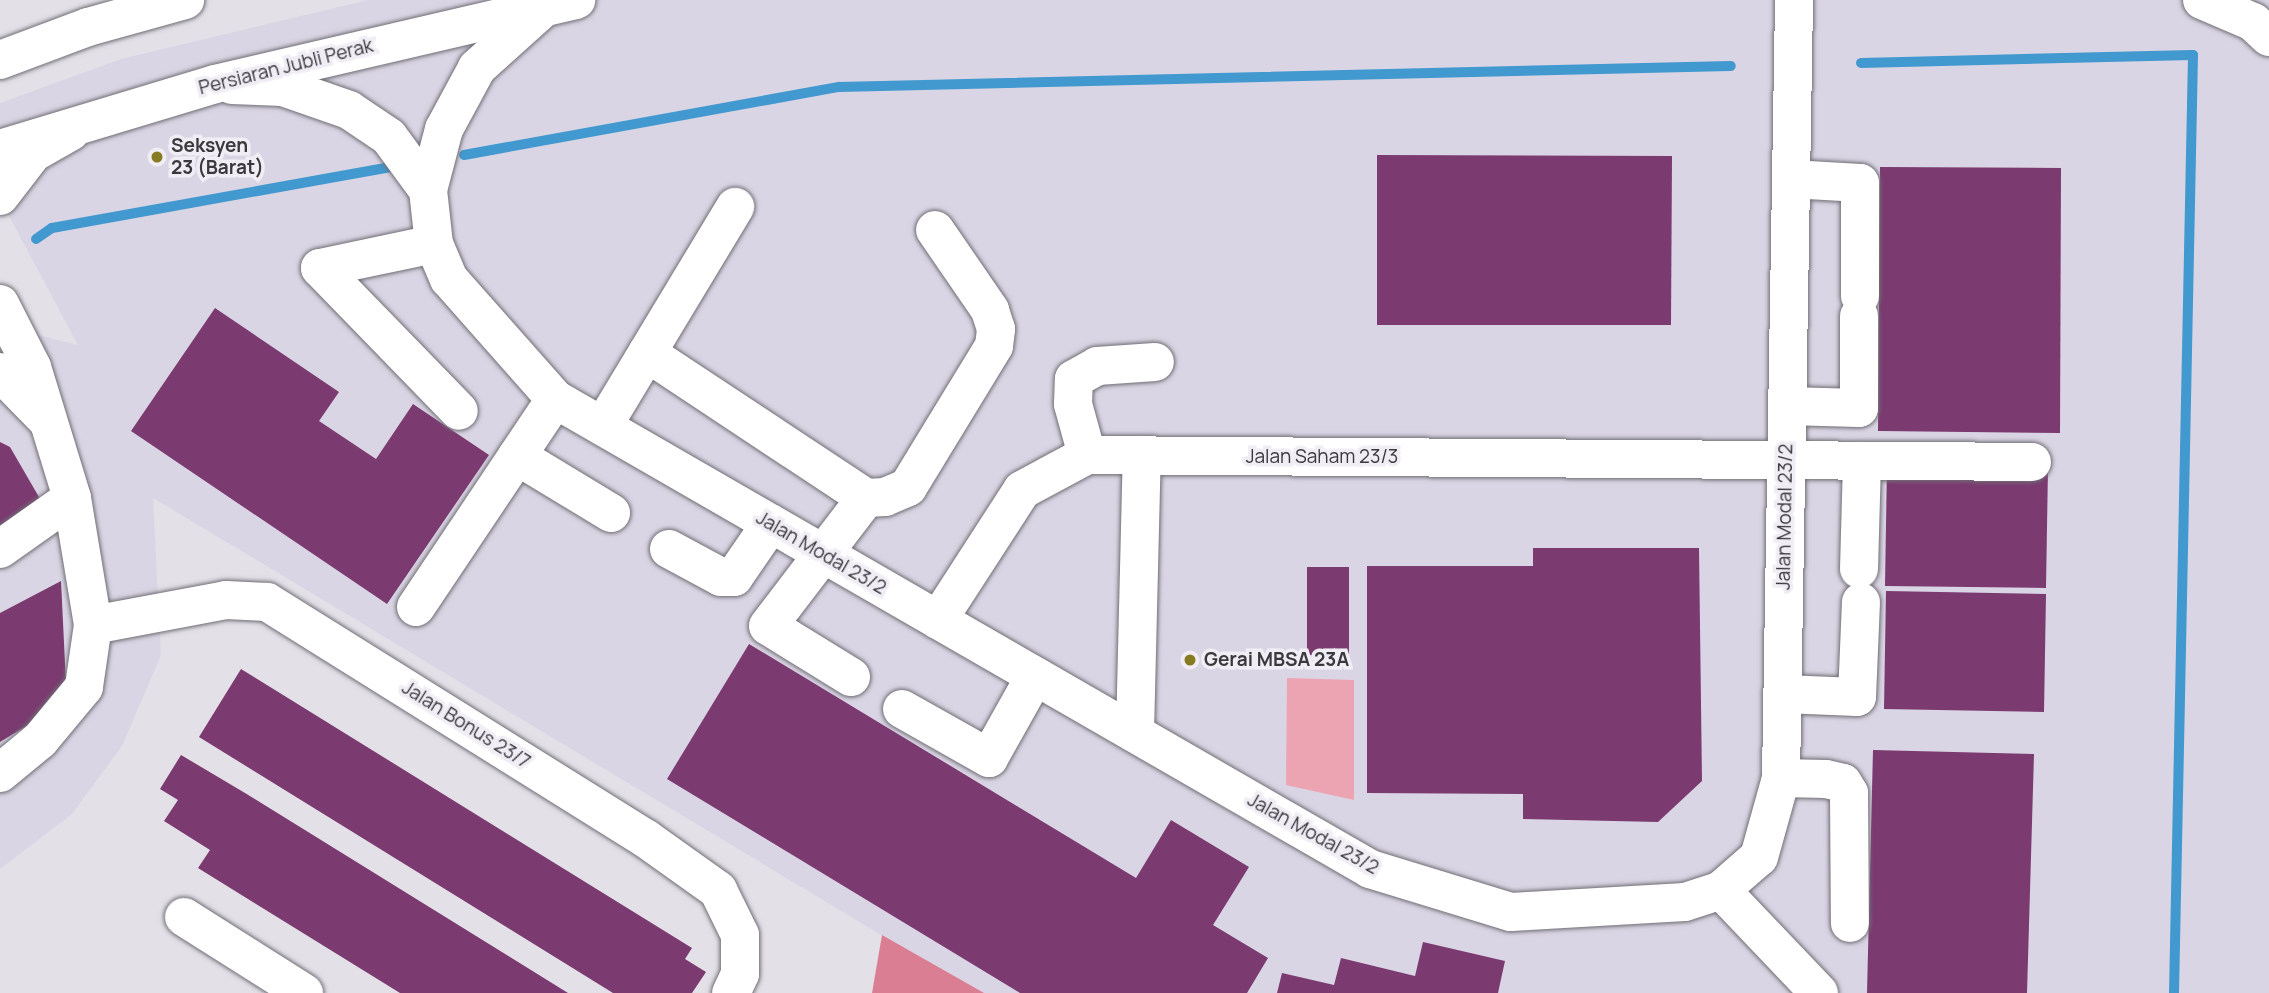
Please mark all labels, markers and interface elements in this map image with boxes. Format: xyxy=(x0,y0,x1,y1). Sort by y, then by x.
street label: Persiaran Jubli Perak xyxy=(196,34,376,100)
place label: Seksyen 23 (Barat) xyxy=(171,135,264,179)
marker: Seksyen 23 (Barat) xyxy=(149,149,165,165)
street label: Jalan Modal 23/2 xyxy=(1772,444,1798,590)
street label: Jalan Saham 23/3 xyxy=(1246,446,1398,468)
street label: Jalan Modal 23/2 xyxy=(752,507,890,599)
place label: Gerai MBSA 23A xyxy=(1204,649,1349,671)
marker: Gerai MBSA 23A xyxy=(1182,652,1198,668)
street label: Jalan Bonus 23/7 xyxy=(398,676,534,774)
street label: Jalan Modal 23/2 xyxy=(1244,789,1382,879)

